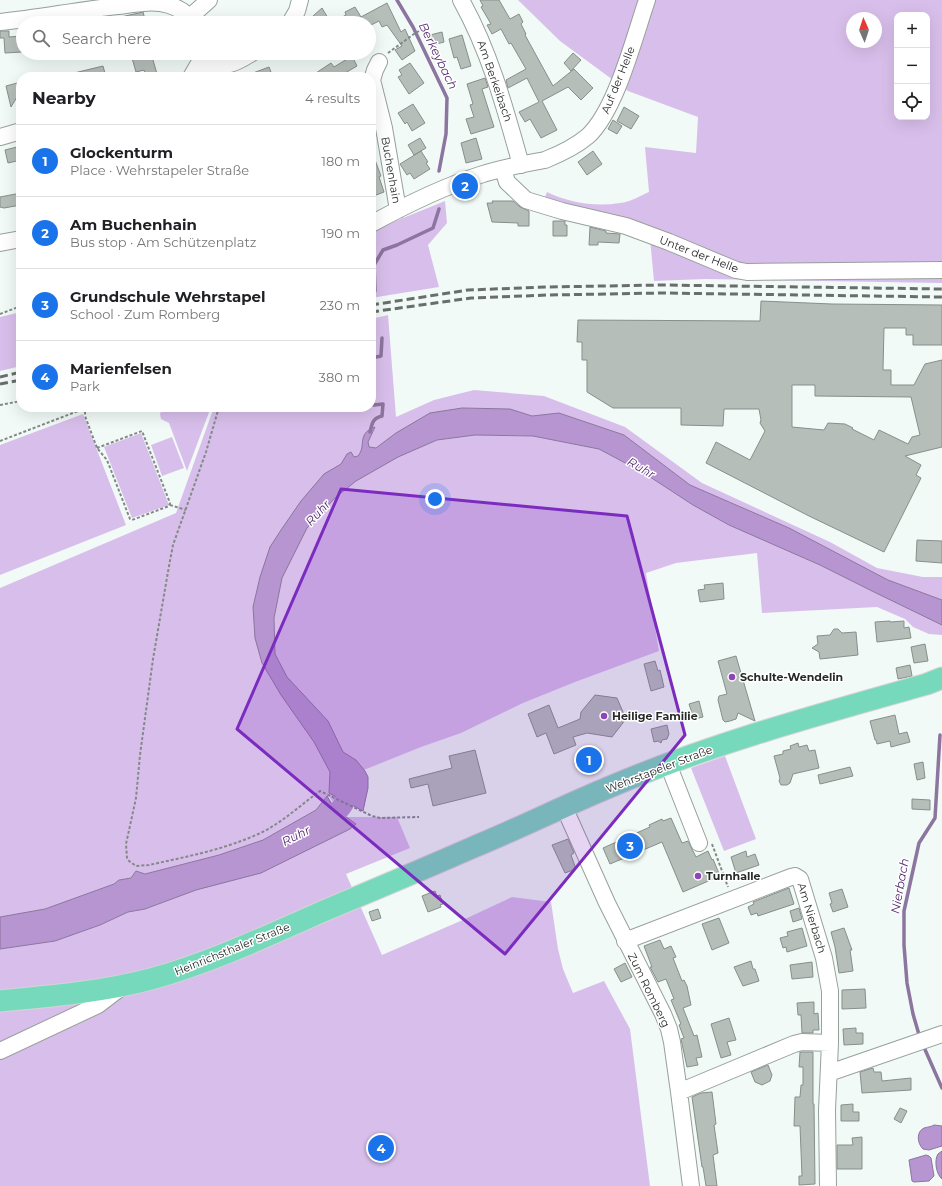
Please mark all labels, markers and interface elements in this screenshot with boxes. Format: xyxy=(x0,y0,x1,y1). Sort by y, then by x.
north arrow xyxy=(846,12,882,48)
map controls xyxy=(894,12,930,120)
button: + xyxy=(894,12,930,48)
search box xyxy=(16,16,376,60)
water label: Berkeybach xyxy=(416,20,461,92)
icon: search xyxy=(30,27,52,49)
text: Search here xyxy=(62,29,151,48)
street label: Am Berkeibach xyxy=(475,38,515,124)
street label: Auf der Helle xyxy=(598,44,638,116)
button: − xyxy=(894,48,930,84)
button: locate xyxy=(894,84,930,120)
text: Nearby xyxy=(32,88,96,108)
text: 4 results xyxy=(305,90,360,106)
street label: Buchenhain xyxy=(378,135,404,205)
text: Glockenturm xyxy=(70,143,173,162)
text: 1 xyxy=(42,153,48,169)
text: 180 m xyxy=(321,153,360,169)
text: Place · Wehrstapeler Straße xyxy=(70,162,249,178)
pin: 2 xyxy=(452,171,478,201)
text: Am Buchenhain xyxy=(70,215,197,234)
text: 2 xyxy=(41,225,49,241)
text: 190 m xyxy=(322,225,360,241)
street label: Unter der Helle xyxy=(657,232,741,276)
text: Bus stop · Am Schützenplatz xyxy=(70,234,256,250)
text: Grundschule Wehrstapel xyxy=(70,287,266,306)
text: 3 xyxy=(41,297,49,313)
text: 230 m xyxy=(319,297,360,313)
text: School · Zum Romberg xyxy=(70,306,220,322)
text: Marienfelsen xyxy=(70,359,172,378)
text: 4 xyxy=(41,369,49,385)
text: 380 m xyxy=(319,369,360,385)
text: Park xyxy=(70,378,100,394)
water label: Ruhr xyxy=(625,454,658,482)
your location xyxy=(425,489,445,509)
water label: Ruhr xyxy=(302,497,333,529)
place label: Schulte-Wendelin xyxy=(740,670,843,684)
marker: Schulte-Wendelin xyxy=(727,672,737,682)
place label: Heilige Familie xyxy=(612,709,698,723)
marker: Heilige Familie xyxy=(599,711,609,721)
street label: Wehrstapeler Straße xyxy=(604,742,715,796)
pin: 1 xyxy=(576,745,602,775)
water label: Ruhr xyxy=(279,822,313,849)
pin: 3 xyxy=(617,831,643,861)
water label: Nierbach xyxy=(887,857,912,915)
place label: Turnhalle xyxy=(706,869,761,883)
marker: Turnhalle xyxy=(693,871,703,881)
street label: Am Nierbach xyxy=(795,881,829,955)
street label: Heinrichsthaler Straße xyxy=(172,919,292,979)
street label: Zum Romberg xyxy=(625,950,673,1030)
pin: 4 xyxy=(368,1133,394,1163)

